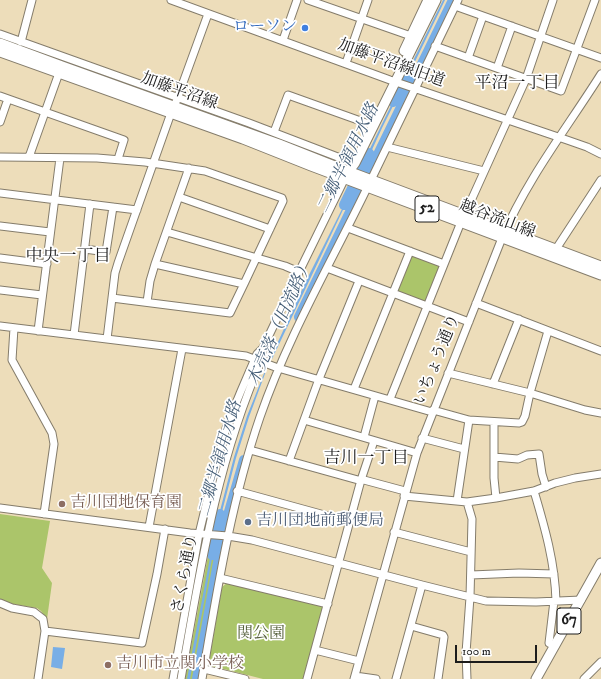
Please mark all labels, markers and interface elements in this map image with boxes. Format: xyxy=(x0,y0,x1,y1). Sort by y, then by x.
place label: ローソン xyxy=(233,18,297,38)
marker: ローソン xyxy=(300,23,310,33)
street label: 加藤平沼線旧道 xyxy=(335,36,447,92)
street label: 加藤平沼線 xyxy=(138,69,220,115)
district label: 平沼一丁目 xyxy=(475,74,559,94)
water label: 二郷半領用水路 xyxy=(314,101,384,217)
road number: 52 xyxy=(415,196,439,222)
street label: 越谷流山線 xyxy=(456,197,538,243)
district label: 中央一丁目 xyxy=(26,247,110,267)
water label: 木売落（旧流路） xyxy=(244,257,318,389)
street label: いちょう通り xyxy=(411,312,465,408)
water label: 二郷半領用水路 xyxy=(195,399,247,519)
district label: 吉川一丁目 xyxy=(324,449,408,469)
place label: 吉川団地保育園 xyxy=(70,494,182,514)
marker: 吉川団地保育園 xyxy=(57,499,67,509)
place label: 吉川団地前郵便局 xyxy=(256,512,384,532)
marker: 吉川団地前郵便局 xyxy=(243,517,253,527)
street label: さくら通り xyxy=(169,533,203,615)
road number: 67 xyxy=(557,608,581,634)
park label: 関公園 xyxy=(237,625,285,645)
scale bar xyxy=(457,637,539,663)
text: 100 m xyxy=(462,644,491,659)
place label: 吉川市立関小学校 xyxy=(116,655,244,675)
marker: 吉川市立関小学校 xyxy=(103,660,113,670)

